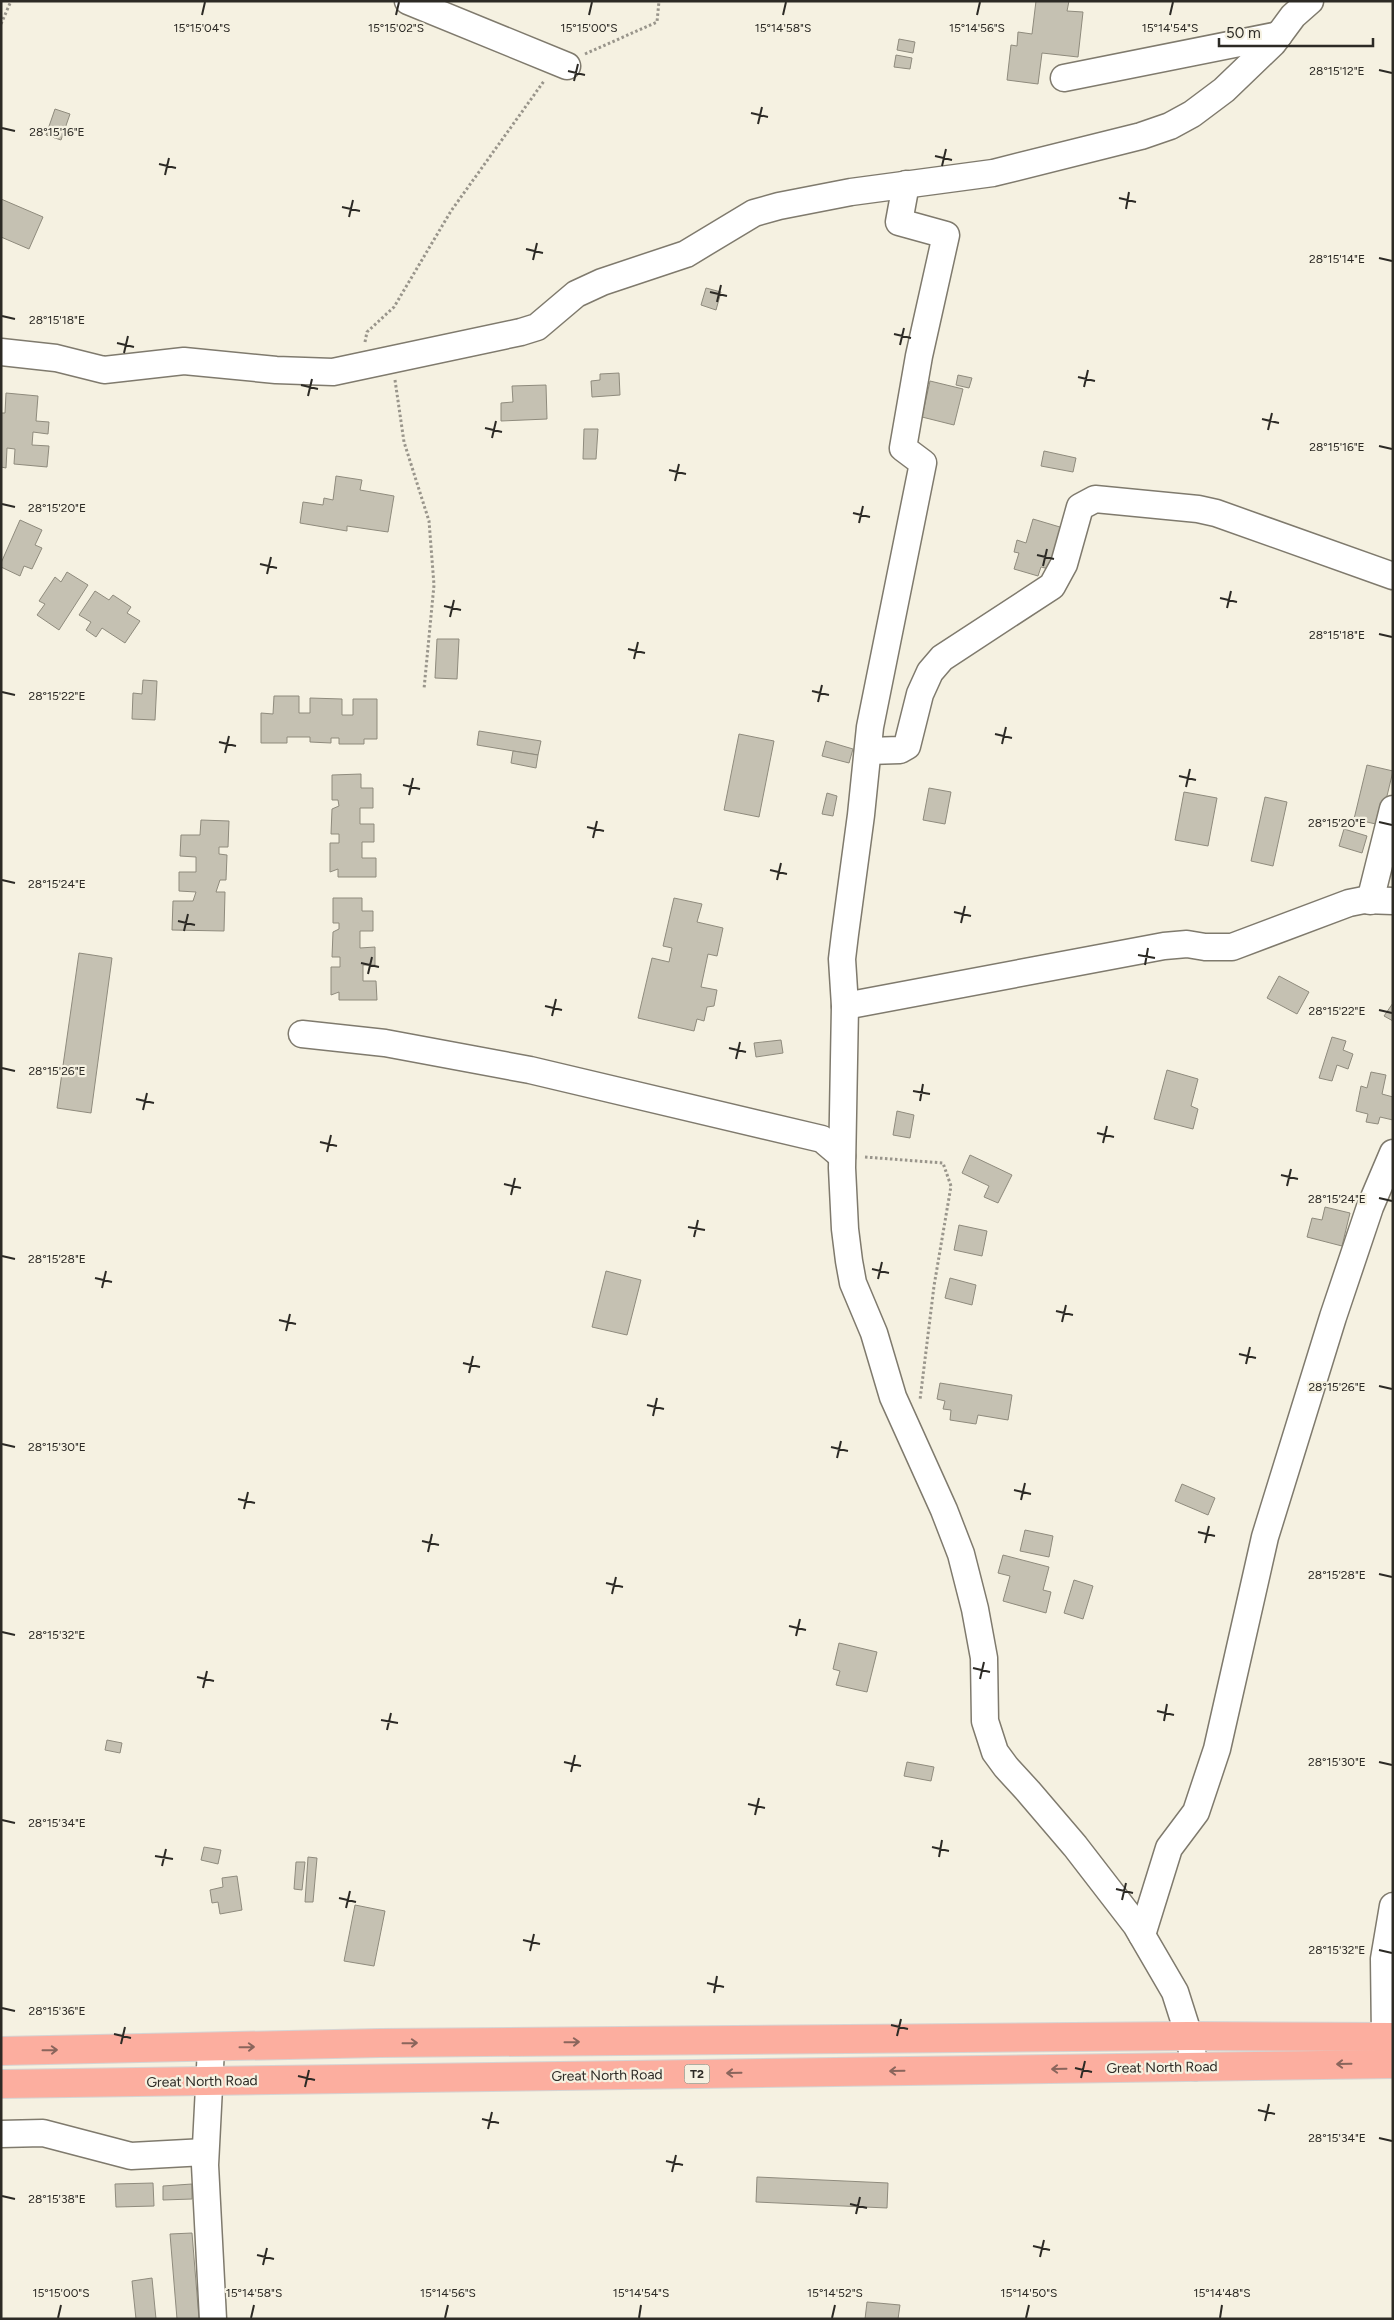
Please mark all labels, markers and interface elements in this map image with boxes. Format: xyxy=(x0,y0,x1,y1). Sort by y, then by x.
scale bar xyxy=(1219,15,1373,47)
text: 15°15'04"S xyxy=(174,21,230,35)
text: 15°15'02"S xyxy=(368,21,424,35)
text: 15°15'00"S xyxy=(560,21,618,35)
text: 15°14'58"S xyxy=(755,21,811,35)
text: 15°14'56"S xyxy=(949,21,1005,35)
text: 15°14'54"S xyxy=(1142,21,1198,35)
text: 50 m xyxy=(1226,24,1261,42)
text: 28°15'12"E xyxy=(1309,64,1365,78)
text: 28°15'16"E xyxy=(29,125,85,139)
text: 28°15'14"E xyxy=(1309,252,1365,266)
text: 28°15'18"E xyxy=(29,313,85,327)
text: 28°15'16"E xyxy=(1309,440,1365,454)
text: 28°15'20"E xyxy=(28,501,86,515)
text: 28°15'18"E xyxy=(1309,628,1365,642)
text: 28°15'22"E xyxy=(28,689,86,703)
text: 28°15'20"E xyxy=(1308,816,1366,830)
text: 28°15'24"E xyxy=(28,877,86,891)
text: 28°15'22"E xyxy=(1308,1004,1366,1018)
text: 28°15'26"E xyxy=(28,1064,86,1078)
text: 28°15'24"E xyxy=(1308,1192,1366,1206)
text: 28°15'28"E xyxy=(28,1252,86,1266)
text: 28°15'26"E xyxy=(1308,1380,1366,1394)
text: 28°15'30"E xyxy=(28,1440,86,1454)
text: 28°15'28"E xyxy=(1308,1568,1366,1582)
text: 28°15'32"E xyxy=(29,1628,85,1642)
text: 28°15'30"E xyxy=(1308,1755,1366,1769)
text: 28°15'34"E xyxy=(28,1816,86,1830)
text: 28°15'32"E xyxy=(1309,1943,1365,1957)
text: 28°15'36"E xyxy=(28,2004,86,2018)
one-way arrow xyxy=(564,2037,580,2047)
one-way arrow xyxy=(402,2038,418,2048)
one-way arrow xyxy=(239,2042,255,2052)
one-way arrow xyxy=(42,2045,58,2055)
street label: Great North Road xyxy=(1106,2058,1218,2077)
one-way arrow xyxy=(1336,2059,1352,2069)
road number: T2 xyxy=(684,2064,710,2084)
one-way arrow xyxy=(1051,2064,1067,2073)
street label: Great North Road xyxy=(551,2066,663,2085)
one-way arrow xyxy=(889,2066,905,2076)
one-way arrow xyxy=(726,2069,742,2078)
street label: Great North Road xyxy=(146,2072,258,2091)
text: 28°15'34"E xyxy=(1308,2131,1366,2145)
text: 28°15'38"E xyxy=(28,2192,86,2206)
text: 15°15'00"S xyxy=(32,2286,90,2300)
text: 15°14'58"S xyxy=(226,2286,282,2300)
text: 15°14'56"S xyxy=(420,2286,476,2300)
text: 15°14'54"S xyxy=(613,2286,669,2300)
text: 15°14'52"S xyxy=(807,2286,863,2300)
text: 15°14'50"S xyxy=(1001,2286,1057,2300)
text: 15°14'48"S xyxy=(1193,2286,1251,2300)

